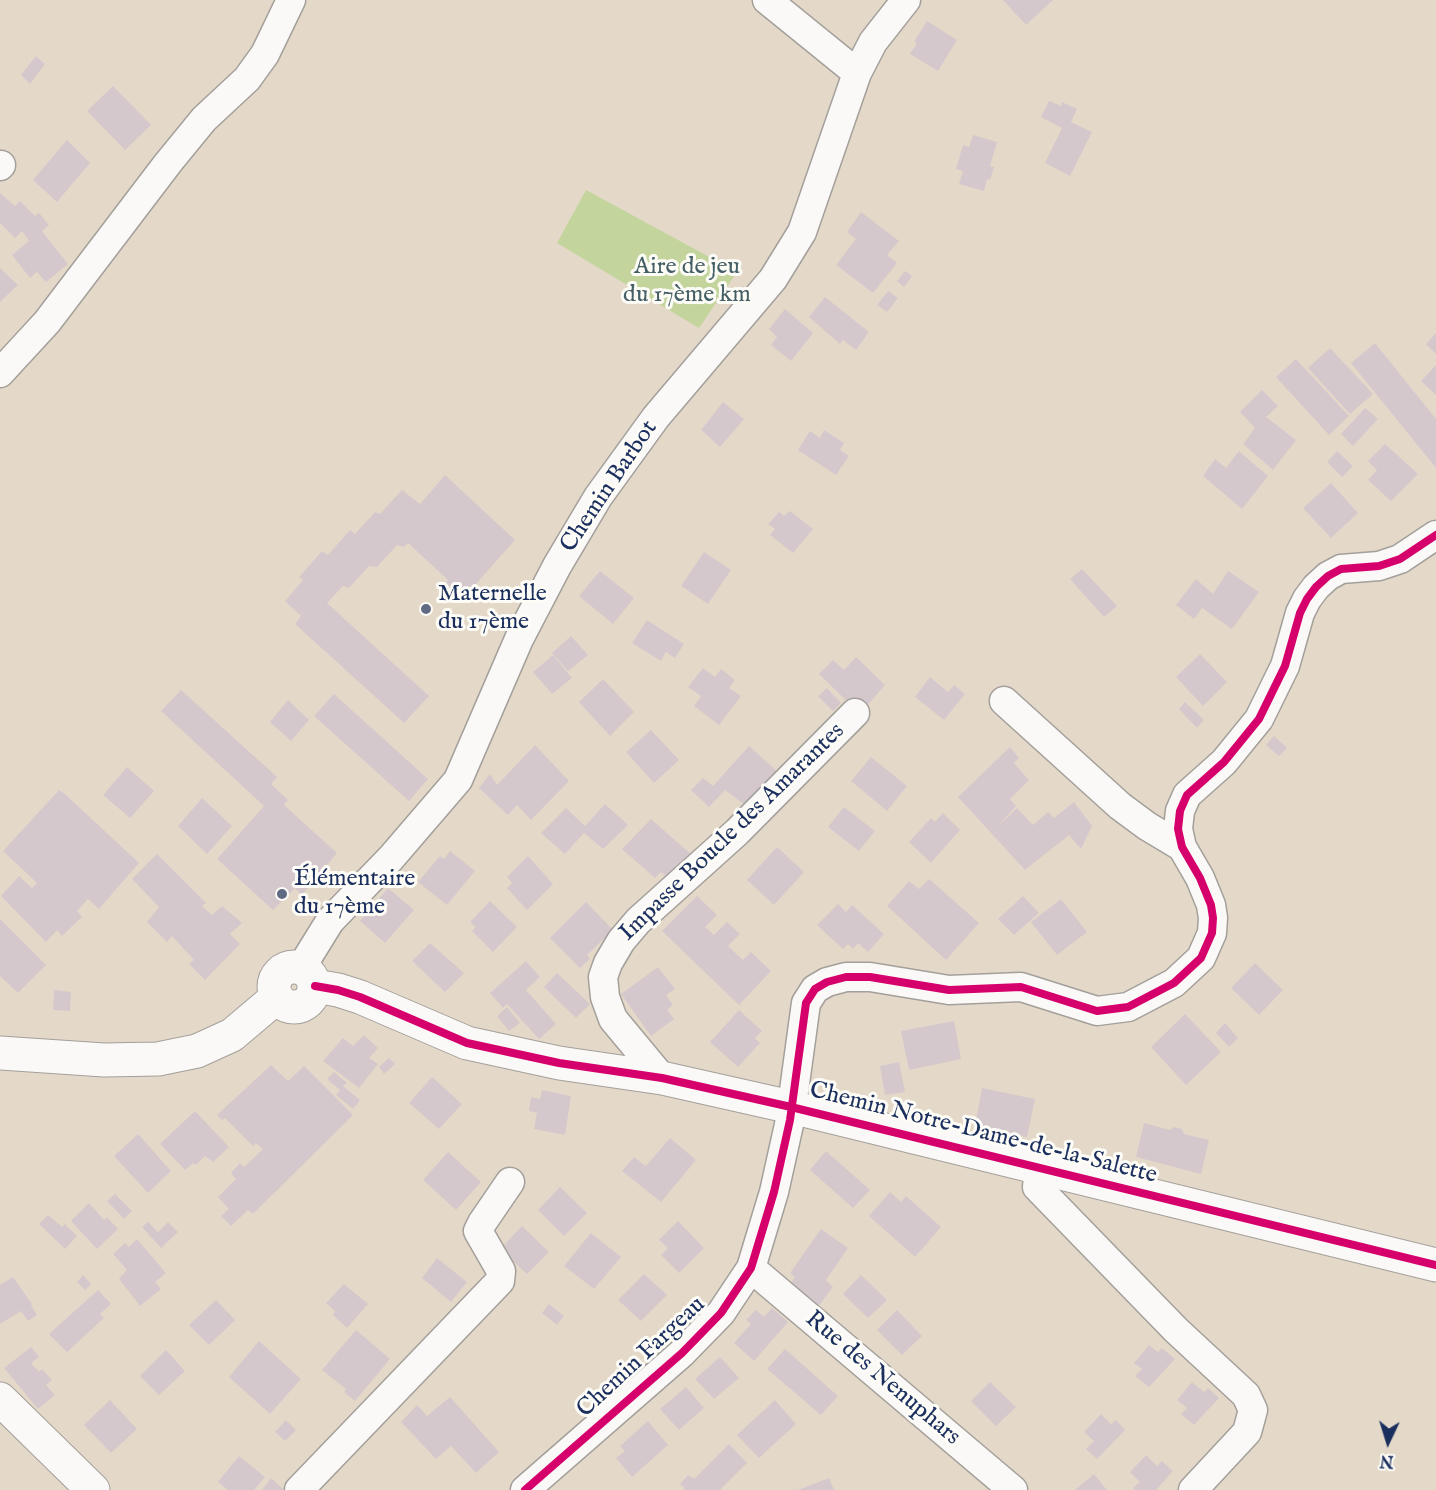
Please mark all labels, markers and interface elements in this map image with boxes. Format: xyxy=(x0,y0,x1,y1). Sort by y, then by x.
park label: Aire de jeu du 17ème km xyxy=(623,254,751,310)
street label: Chemin Barbot xyxy=(555,416,665,558)
place label: Maternelle du 17ème xyxy=(438,581,547,637)
marker: Maternelle du 17ème xyxy=(419,602,433,616)
street label: Impasse Boucle des Amarantes xyxy=(614,718,852,948)
place label: Élémentaire du 17ème xyxy=(294,866,415,922)
marker: Élémentaire du 17ème xyxy=(275,887,289,901)
street label: Chemin Notre-Dame-de-la-Salette xyxy=(806,1077,1160,1191)
street label: Chemin Fargeau xyxy=(572,1291,712,1425)
street label: Rue des Nenuphars xyxy=(799,1306,965,1452)
north arrow xyxy=(1358,1412,1418,1472)
text: N xyxy=(1379,1449,1394,1470)

